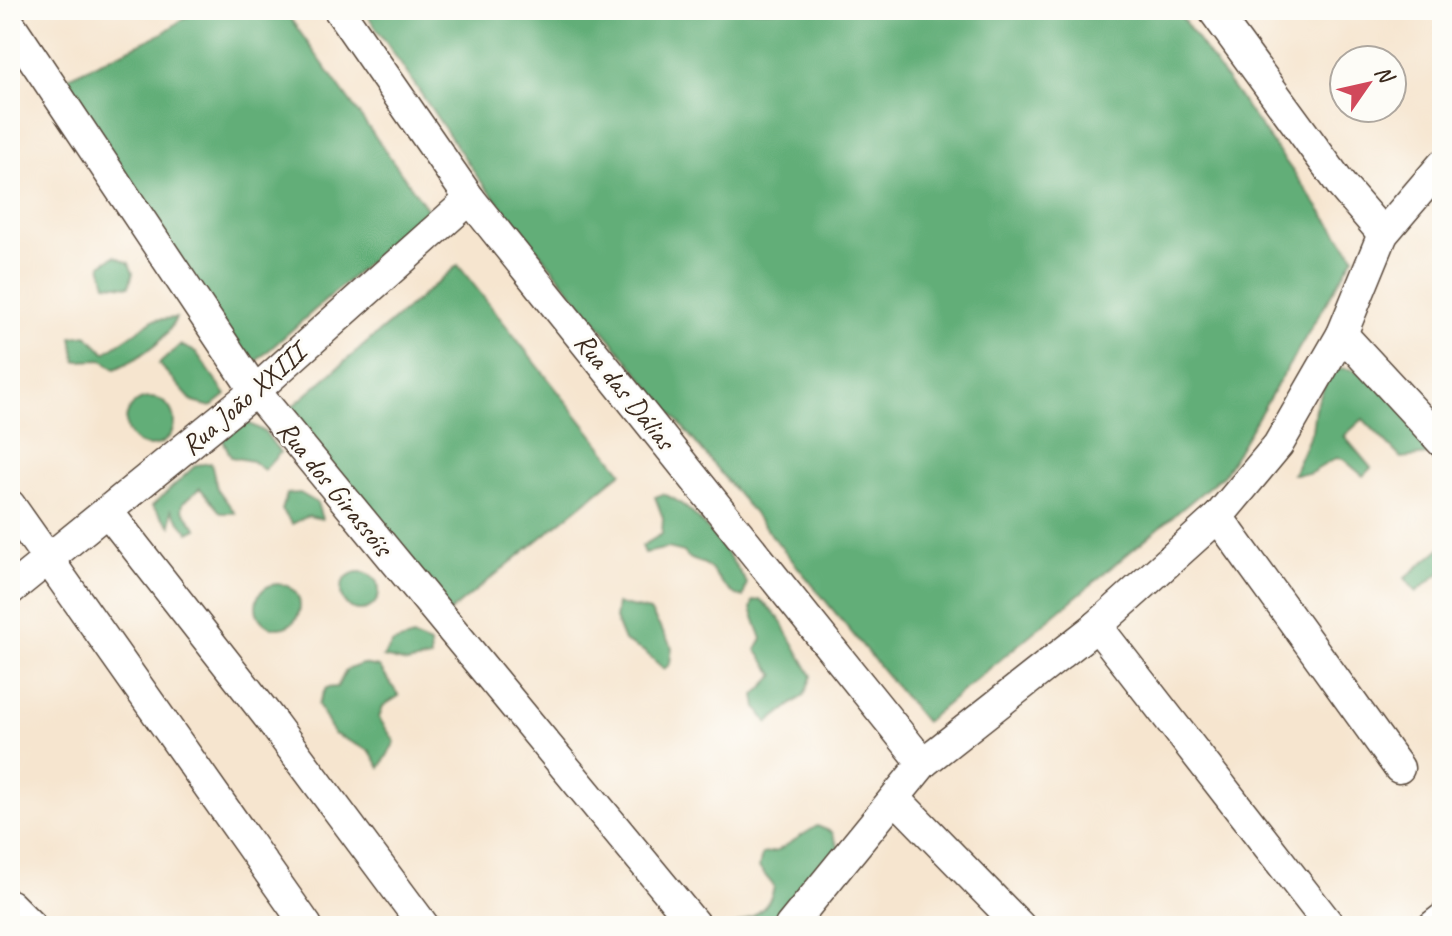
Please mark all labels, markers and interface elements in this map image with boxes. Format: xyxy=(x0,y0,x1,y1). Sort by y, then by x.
north arrow xyxy=(1328,44,1408,124)
text: N xyxy=(1368,60,1401,90)
street label: Rua das Dálias xyxy=(567,325,684,459)
street label: Rua João XXIII xyxy=(174,332,317,463)
street label: Rua dos Girassóis xyxy=(270,413,402,565)

